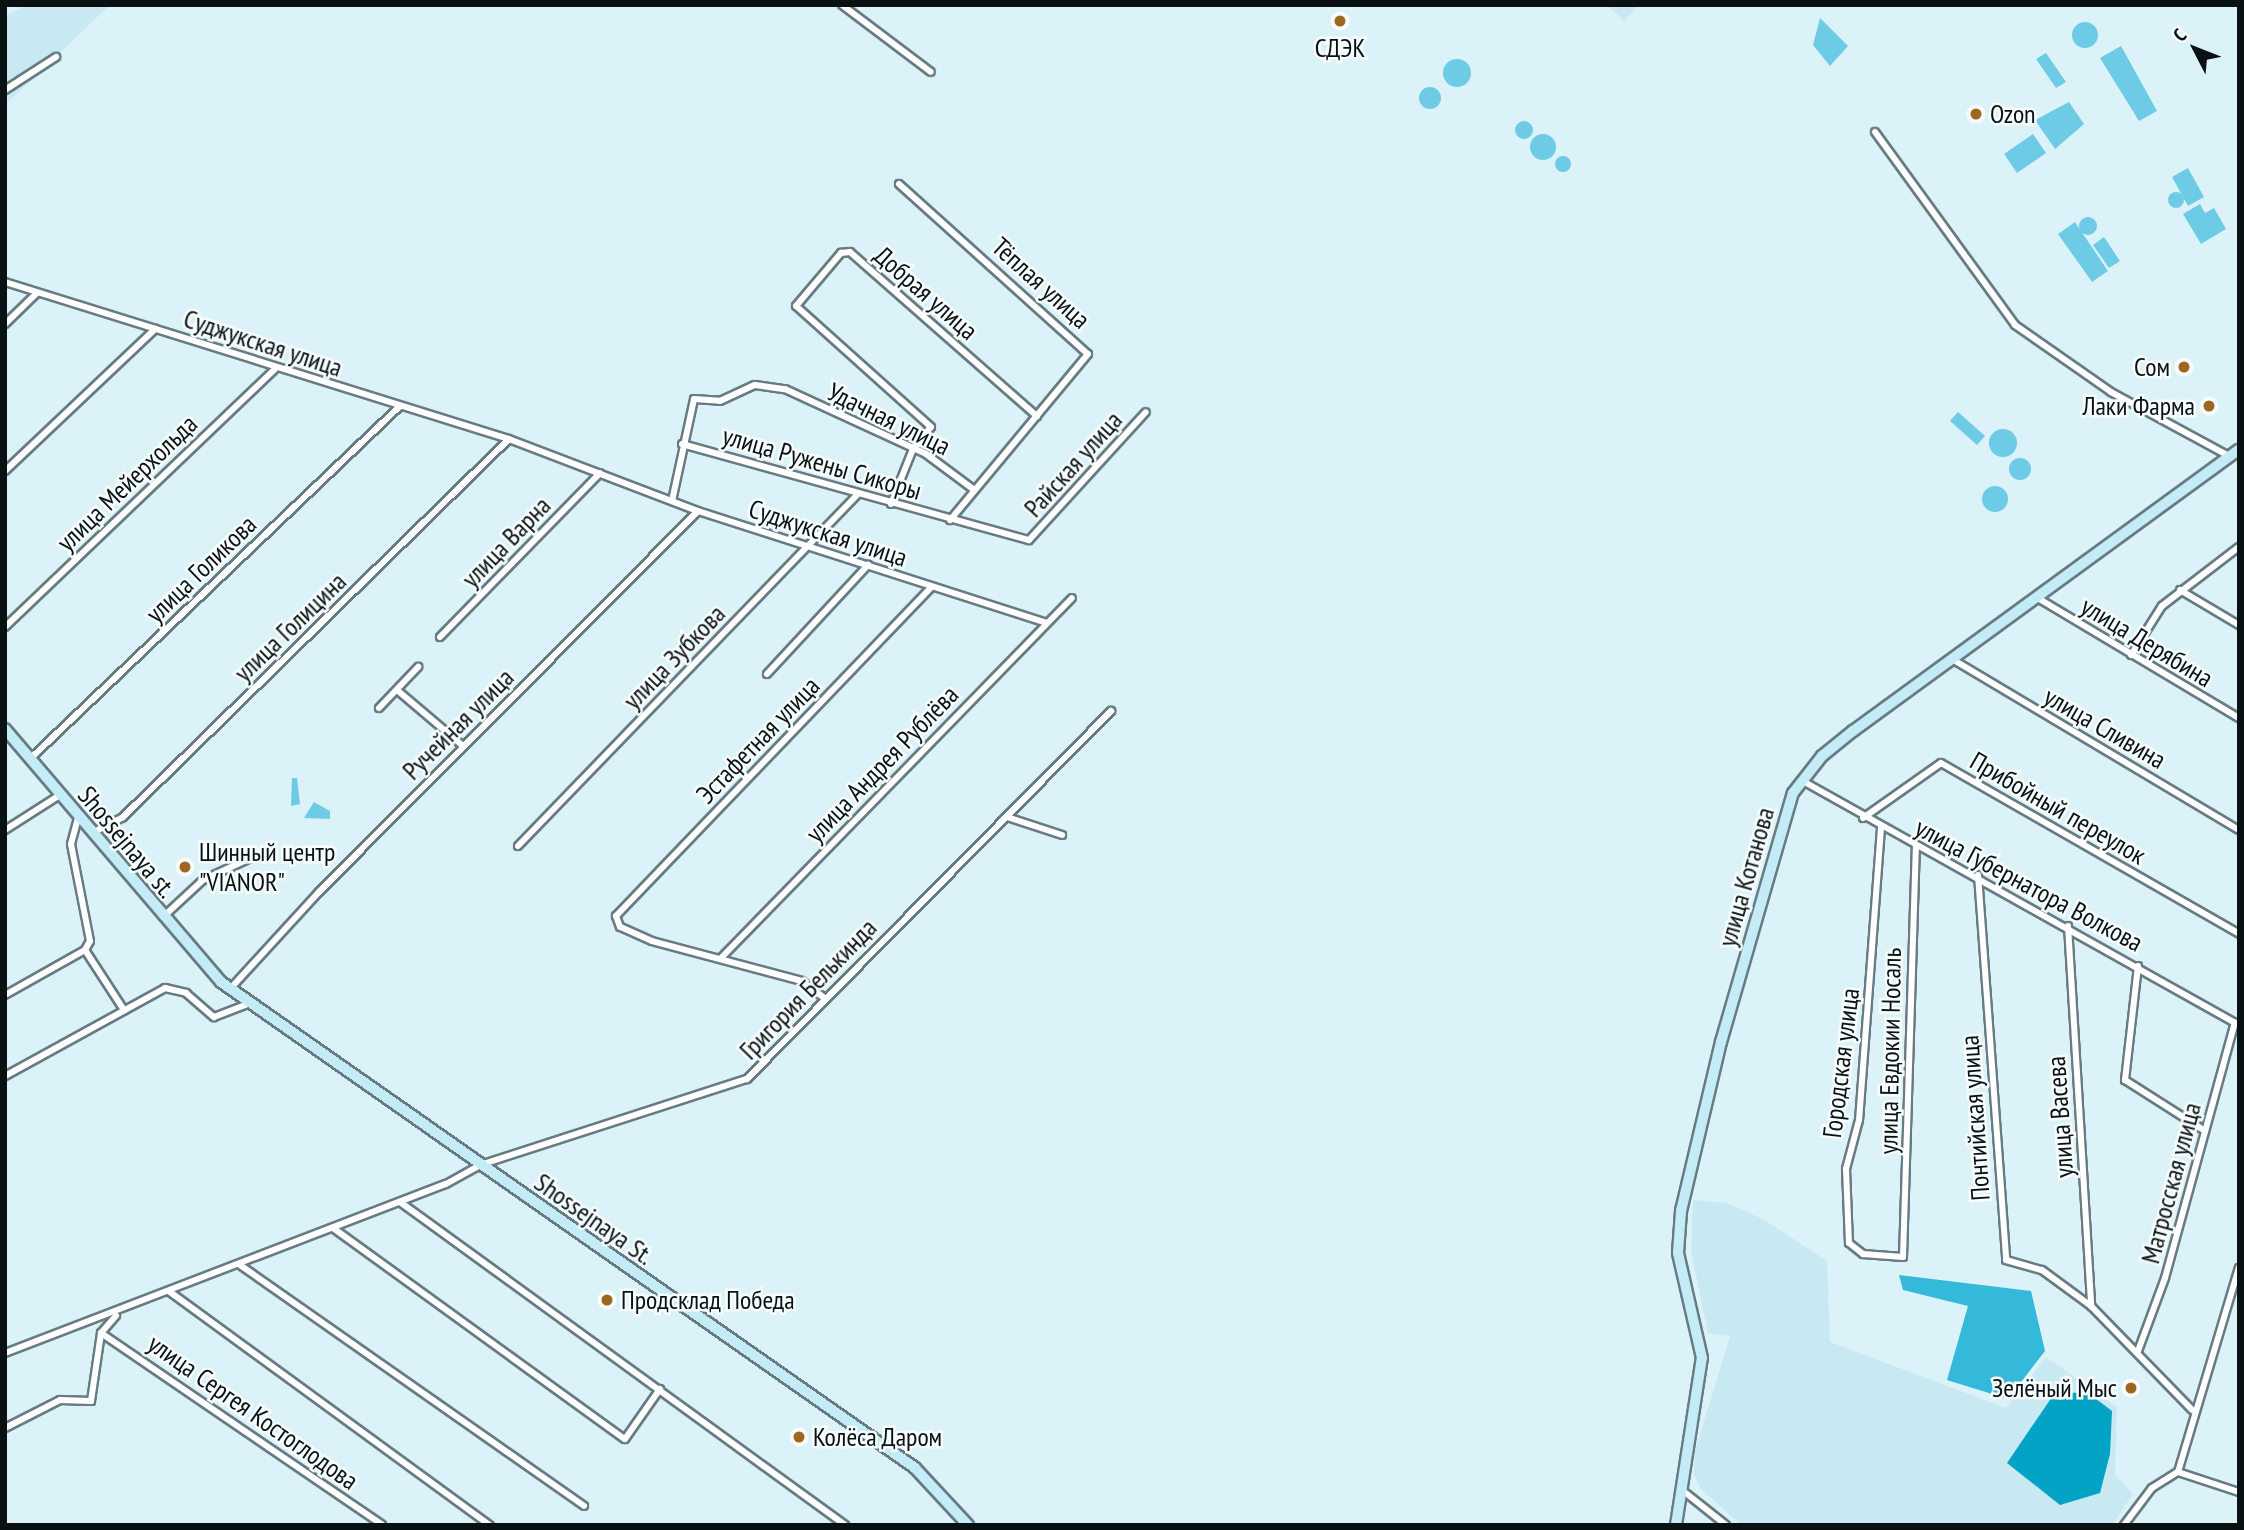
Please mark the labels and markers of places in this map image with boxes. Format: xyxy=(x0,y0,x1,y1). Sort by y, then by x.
marker: СДЭК xyxy=(1332,13,1348,29)
place label: СДЭК xyxy=(1315,32,1365,64)
place label: Ozon xyxy=(1990,98,2036,130)
marker: Ozon xyxy=(1968,106,1984,122)
place label: Сом xyxy=(2134,351,2170,383)
marker: Сом xyxy=(2176,359,2192,375)
place label: Лаки Фарма xyxy=(2082,390,2195,422)
marker: Лаки Фарма xyxy=(2201,398,2217,414)
place label: Шинный центр "VIANOR" xyxy=(199,836,335,898)
marker: Шинный центр "VIANOR" xyxy=(177,859,193,875)
place label: Продсклад Победа xyxy=(621,1284,795,1316)
marker: Продсклад Победа xyxy=(599,1292,615,1308)
place label: Зелёный Мыс xyxy=(1992,1372,2117,1404)
marker: Зелёный Мыс xyxy=(2123,1380,2139,1396)
place label: Колёса Даром xyxy=(813,1421,943,1453)
marker: Колёса Даром xyxy=(791,1429,807,1445)

